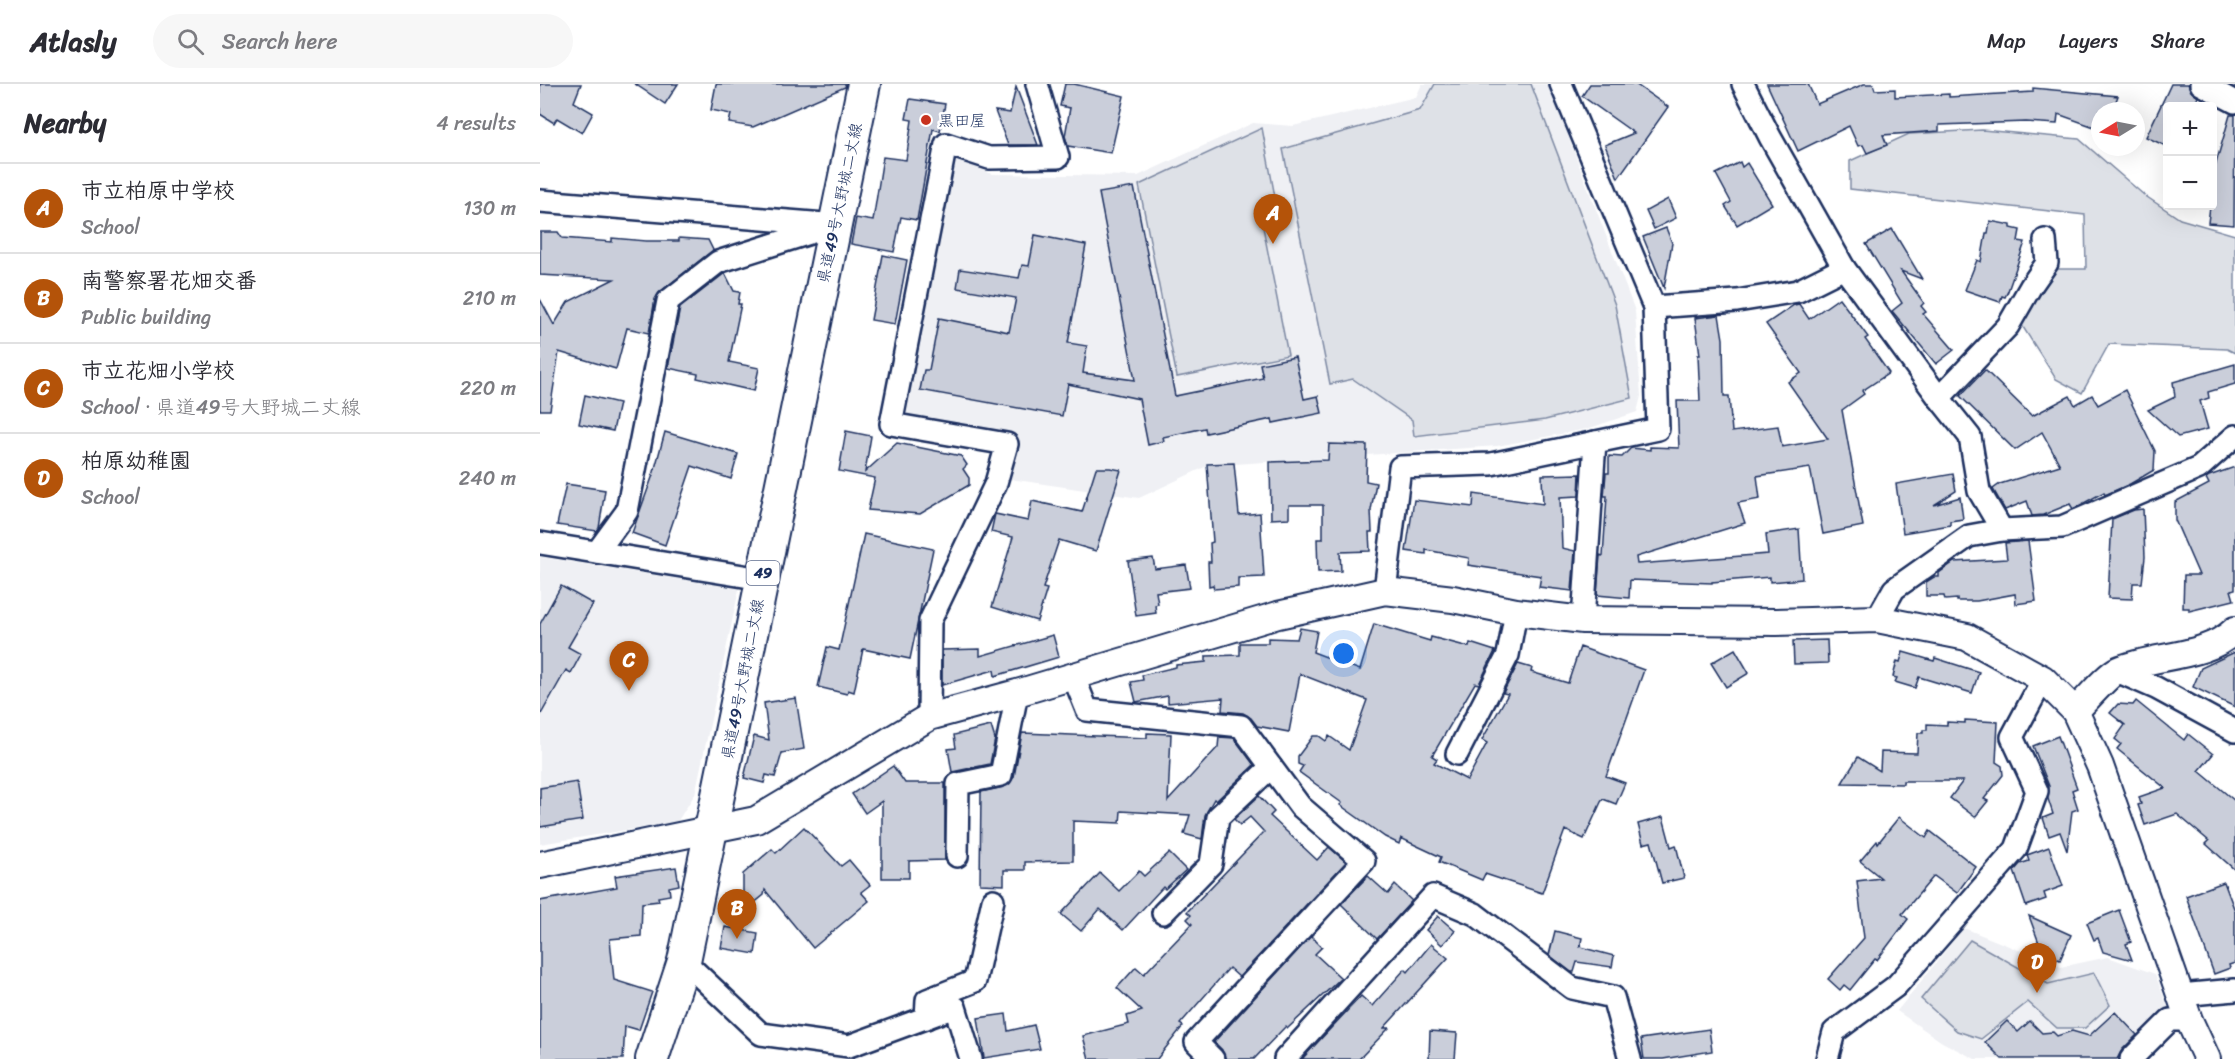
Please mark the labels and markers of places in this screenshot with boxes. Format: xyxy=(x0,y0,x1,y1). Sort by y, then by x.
place label: 黒田屋 xyxy=(938,106,986,135)
marker: 黒田屋 xyxy=(919,113,933,127)
pin: A xyxy=(1254,194,1292,244)
pin: C xyxy=(610,642,649,691)
pin: B xyxy=(718,890,756,939)
pin: D xyxy=(2018,944,2056,993)

